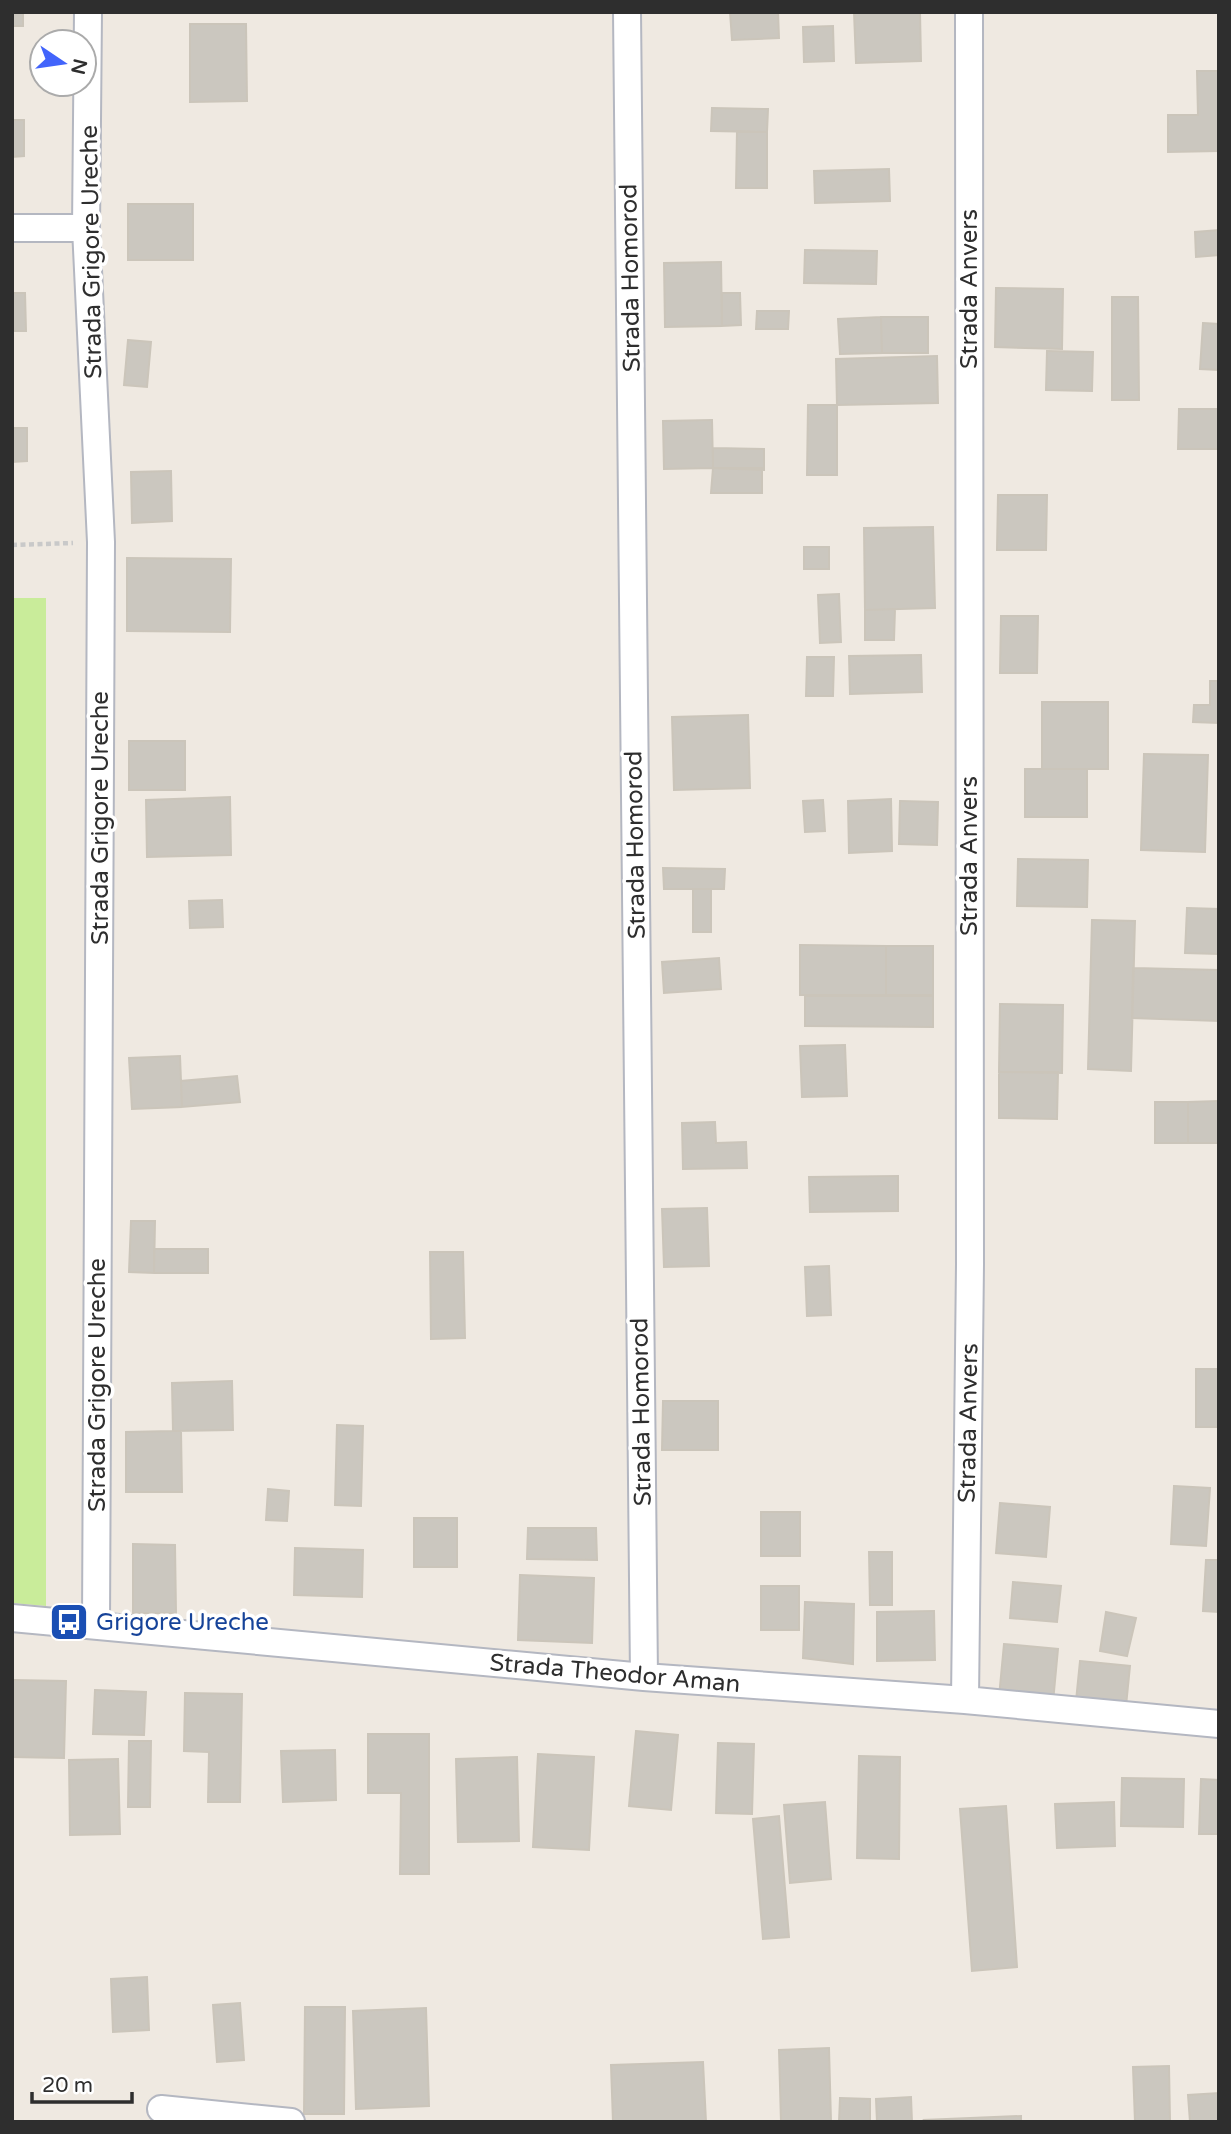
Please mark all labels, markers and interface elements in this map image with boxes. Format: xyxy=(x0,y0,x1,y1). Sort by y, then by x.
north arrow xyxy=(28,28,98,98)
text: N xyxy=(66,57,91,77)
street label: Strada Grigore Ureche xyxy=(75,125,108,379)
street label: Strada Homorod xyxy=(614,183,647,373)
street label: Strada Anvers xyxy=(955,209,984,369)
street label: Strada Grigore Ureche xyxy=(86,691,115,945)
street label: Strada Homorod xyxy=(619,750,652,940)
street label: Strada Anvers xyxy=(955,776,984,936)
street label: Strada Grigore Ureche xyxy=(83,1258,112,1512)
street label: Strada Homorod xyxy=(625,1317,658,1507)
street label: Strada Anvers xyxy=(953,1343,984,1503)
bus stop icon: Grigore Ureche xyxy=(48,1601,90,1643)
place label: Grigore Ureche xyxy=(96,1608,269,1637)
street label: Strada Theodor Aman xyxy=(489,1648,741,1699)
scale bar xyxy=(32,2060,131,2104)
text: 20 m xyxy=(42,2073,93,2098)

